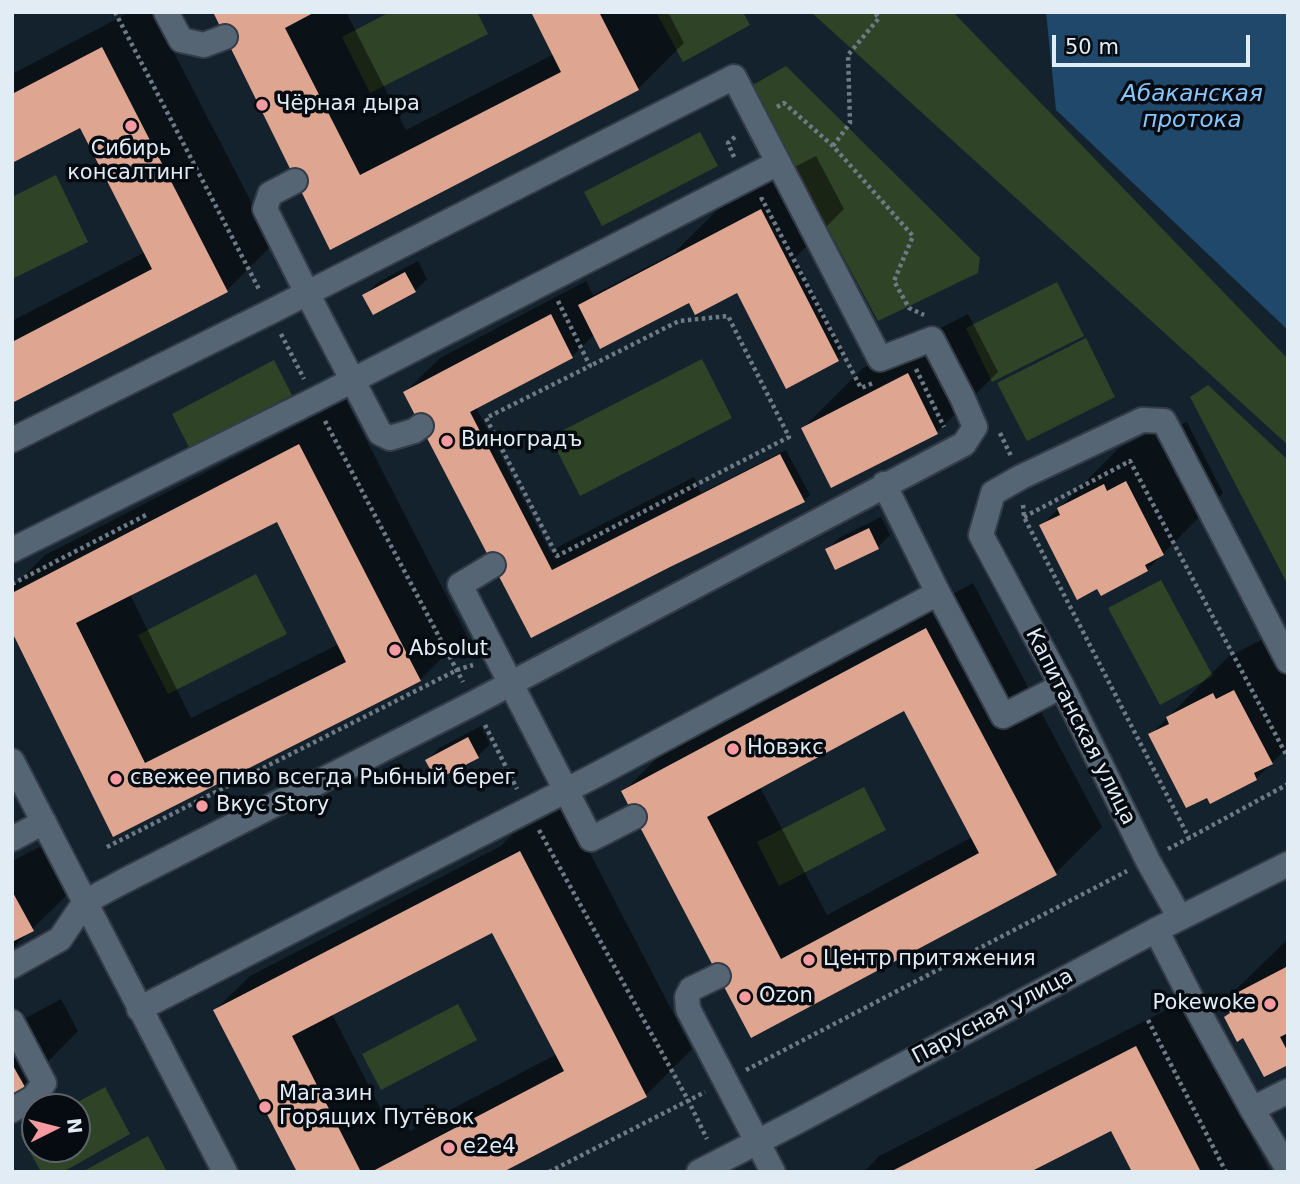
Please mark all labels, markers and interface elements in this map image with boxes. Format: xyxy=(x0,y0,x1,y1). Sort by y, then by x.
scale bar xyxy=(1055,21,1253,65)
text: 50 m xyxy=(1065,35,1119,59)
water label: Абаканская протока xyxy=(1121,81,1263,135)
place label: Чёрная дыра xyxy=(276,92,420,118)
marker: Чёрная дыра xyxy=(254,97,270,113)
marker: Сибирь консалтинг xyxy=(123,118,139,134)
place label: Сибирь консалтинг xyxy=(67,137,195,187)
place label: Виноградъ xyxy=(461,428,582,454)
marker: Виноградъ xyxy=(439,433,455,449)
street label: Капитанская улица xyxy=(1020,625,1140,829)
place label: Absolut xyxy=(409,637,488,663)
marker: Absolut xyxy=(387,642,403,658)
place label: Новэкс xyxy=(747,736,824,762)
marker: Новэкс xyxy=(725,741,741,757)
place label: свежее пиво всегда Рыбный берег xyxy=(130,766,515,792)
marker: свежее пиво всегда Рыбный берег xyxy=(108,771,124,787)
place label: Вкус Story xyxy=(216,793,329,819)
marker: Вкус Story xyxy=(194,798,210,814)
place label: Центр притяжения xyxy=(823,947,1036,973)
marker: Центр притяжения xyxy=(801,952,817,968)
street label: Парусная улица xyxy=(908,964,1078,1070)
place label: Ozon xyxy=(759,984,813,1010)
marker: Ozon xyxy=(737,989,753,1005)
place label: Pokewoke xyxy=(1153,991,1256,1017)
marker: Pokewoke xyxy=(1262,996,1278,1012)
place label: Магазин Горящих Путёвок xyxy=(279,1082,474,1132)
north arrow xyxy=(21,1093,91,1163)
marker: Магазин Горящих Путёвок xyxy=(257,1099,273,1115)
text: N xyxy=(63,1117,87,1135)
place label: е2е4 xyxy=(463,1135,516,1161)
marker: е2е4 xyxy=(441,1140,457,1156)

